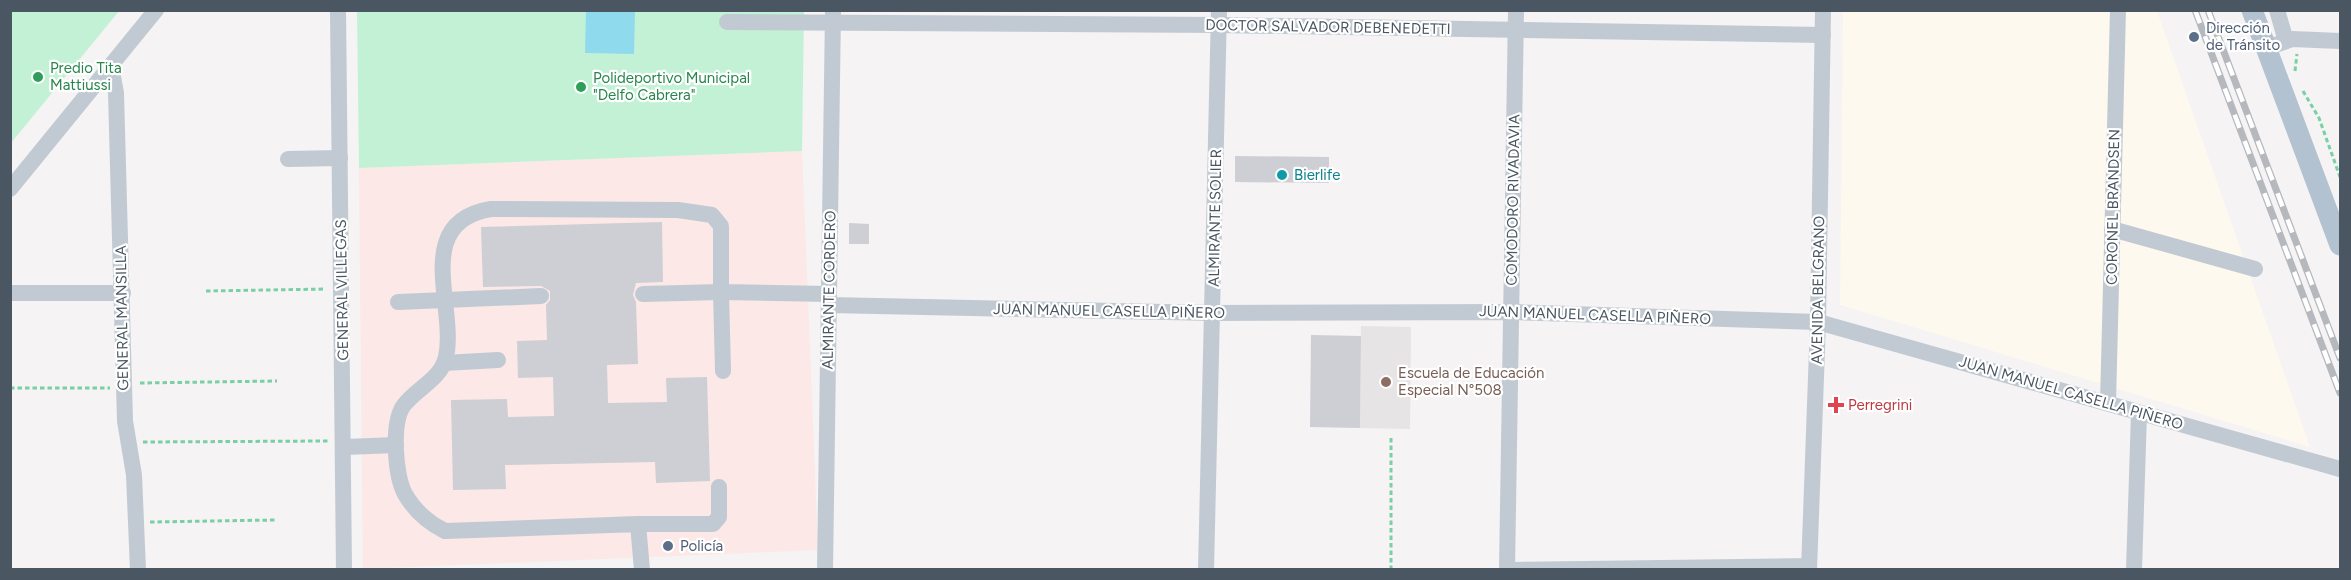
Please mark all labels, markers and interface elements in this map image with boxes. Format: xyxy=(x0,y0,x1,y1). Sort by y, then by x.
street label: DOCTOR SALVADOR DEBENEDETTI xyxy=(1205,16,1451,38)
place label: Dirección de Tránsito xyxy=(2206,19,2280,54)
marker: Dirección de Tránsito xyxy=(2187,30,2201,44)
place label: Predio Tita Mattiussi xyxy=(50,59,122,94)
place label: Polideportivo Municipal "Delfo Cabrera" xyxy=(593,69,750,104)
marker: Predio Tita Mattiussi xyxy=(31,70,45,84)
marker: Polideportivo Municipal "Delfo Cabrera" xyxy=(574,80,588,94)
street label: COMODORO RIVADAVIA xyxy=(1503,114,1523,286)
street label: CORONEL BRANDSEN xyxy=(2103,129,2123,285)
street label: ALMIRANTE SOLIER xyxy=(1205,149,1225,287)
place label: Bierlife xyxy=(1294,166,1340,184)
marker: Bierlife xyxy=(1275,168,1289,182)
street label: ALMIRANTE CORDERO xyxy=(819,210,839,370)
street label: AVENIDA BELGRANO xyxy=(1808,216,1828,364)
street label: GENERAL VILLEGAS xyxy=(332,219,352,361)
street label: GENERAL MANSILLA xyxy=(112,245,132,391)
street label: JUAN MANUEL CASELLA PIÑERO xyxy=(993,300,1225,322)
street label: JUAN MANUEL CASELLA PIÑERO xyxy=(1479,302,1711,328)
street label: JUAN MANUEL CASELLA PIÑERO xyxy=(1957,352,2185,434)
place label: Escuela de Educación Especial N°508 xyxy=(1398,364,1544,399)
marker: Escuela de Educación Especial N°508 xyxy=(1379,375,1393,389)
place label: Perregrini xyxy=(1848,396,1912,414)
marker: Perregrini xyxy=(1829,398,1843,412)
place label: Policía xyxy=(680,537,723,555)
marker: Policía xyxy=(661,539,675,553)

